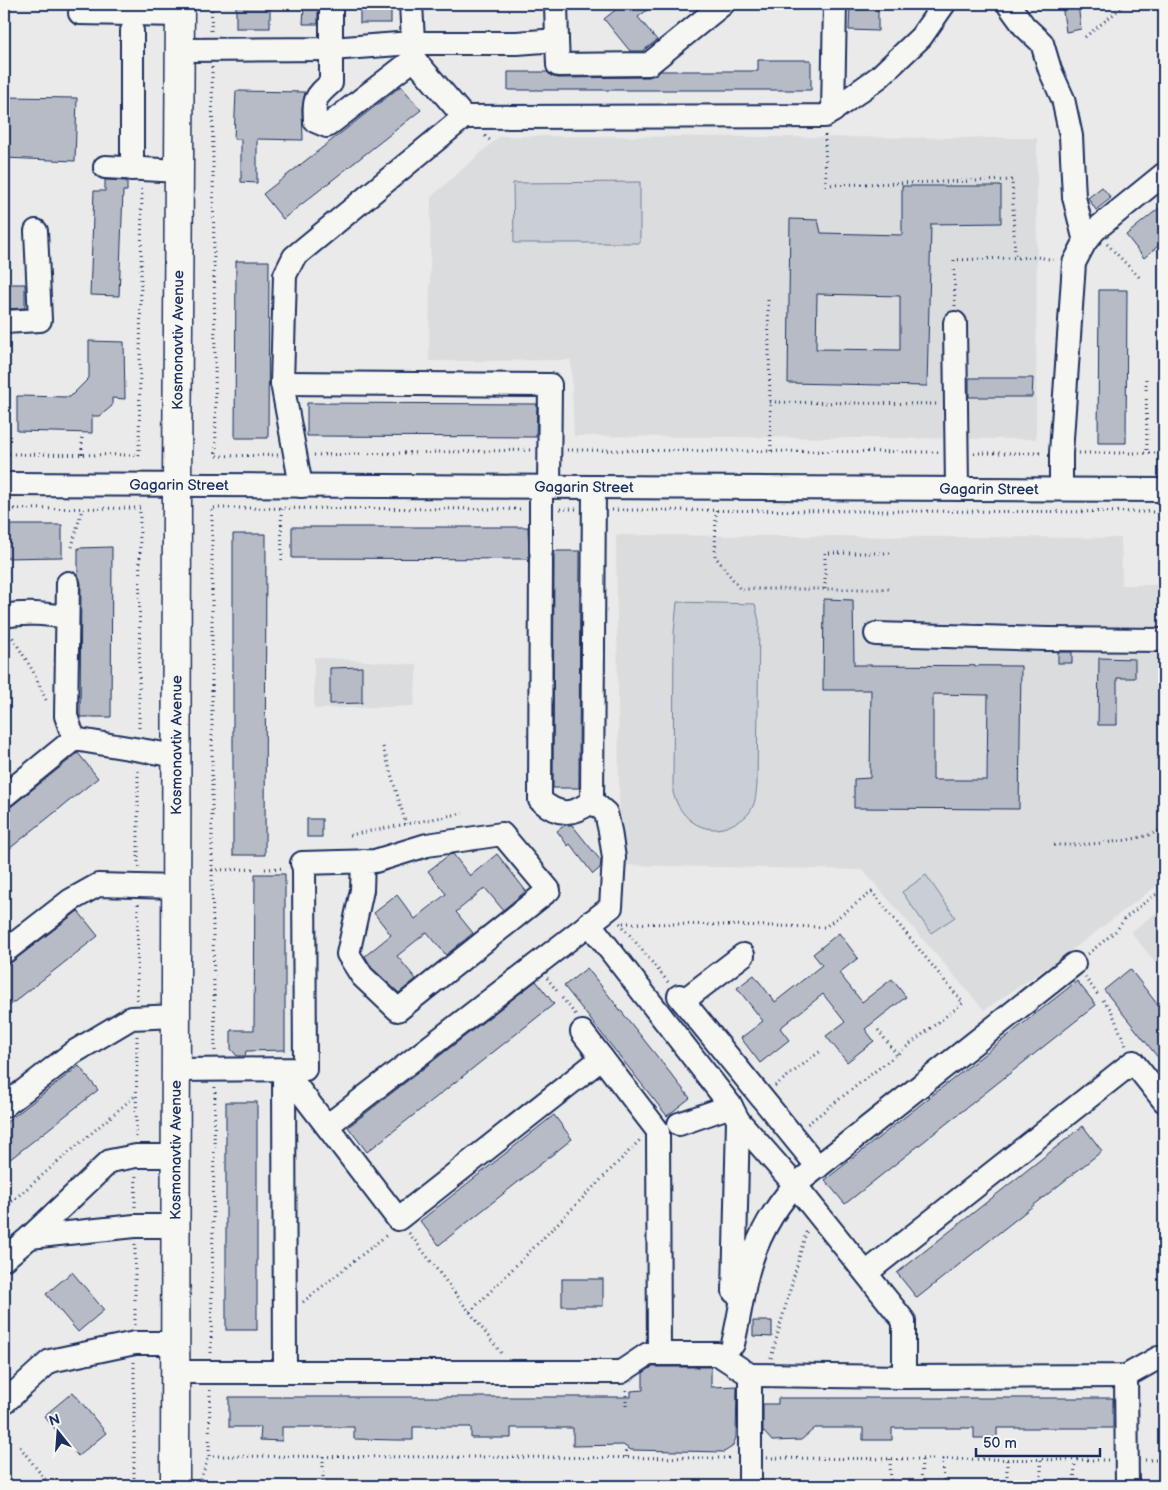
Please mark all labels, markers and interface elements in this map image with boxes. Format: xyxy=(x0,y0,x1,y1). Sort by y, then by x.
street label: Kosmonavtiv Avenue xyxy=(168,270,188,410)
street label: Gagarin Street xyxy=(129,475,229,495)
street label: Gagarin Street xyxy=(534,477,634,497)
street label: Gagarin Street xyxy=(939,479,1039,499)
street label: Kosmonavtiv Avenue xyxy=(167,675,186,815)
street label: Kosmonavtiv Avenue xyxy=(166,1080,185,1220)
north arrow xyxy=(32,1408,82,1458)
text: N xyxy=(47,1410,62,1430)
scale bar xyxy=(976,1425,1099,1457)
text: 50 m xyxy=(983,1434,1017,1453)

